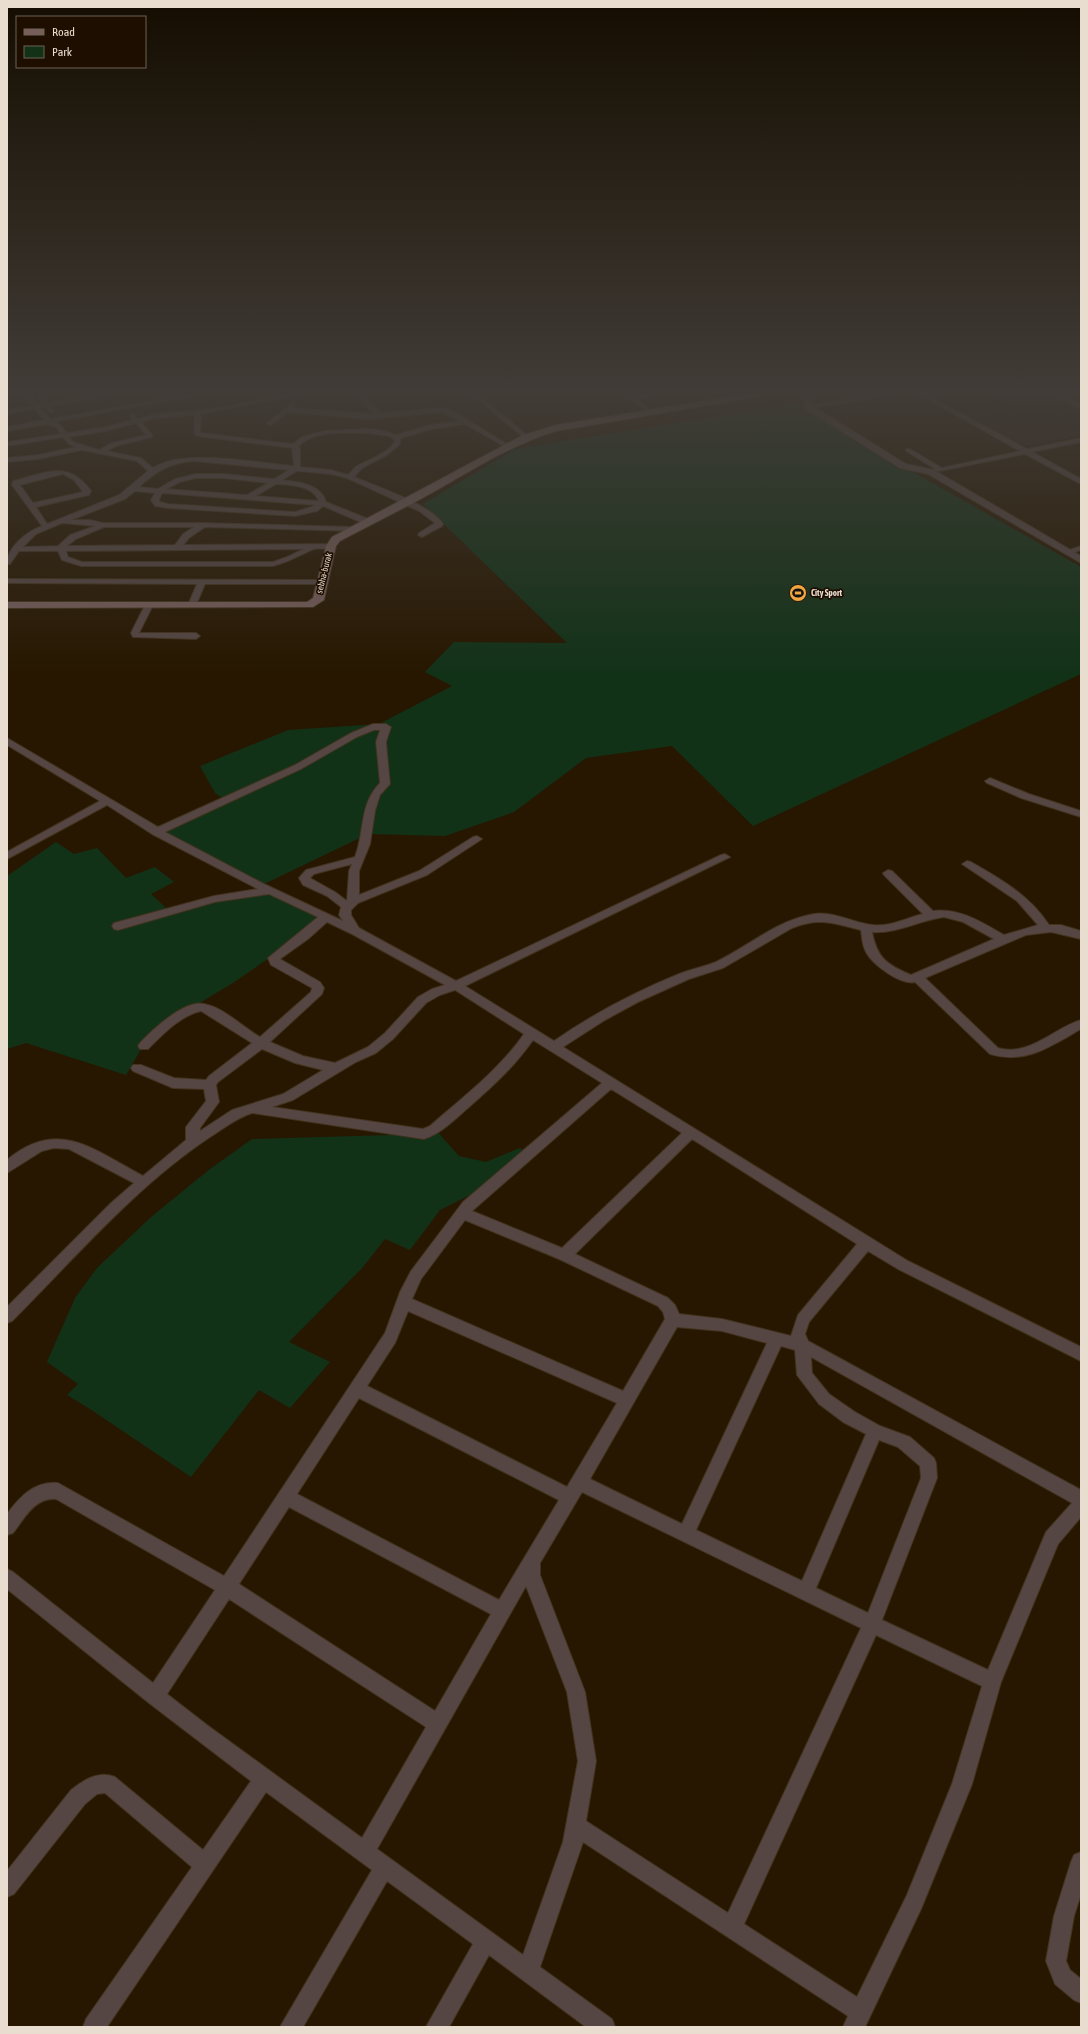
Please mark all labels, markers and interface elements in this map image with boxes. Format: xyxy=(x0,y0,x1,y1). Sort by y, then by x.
legend xyxy=(16,16,146,68)
text: Road xyxy=(52,25,75,39)
text: Park xyxy=(52,45,73,59)
street label: sebha-burak xyxy=(314,552,334,594)
sports icon: City Sport xyxy=(788,583,808,603)
place label: City Sport xyxy=(811,588,842,598)

